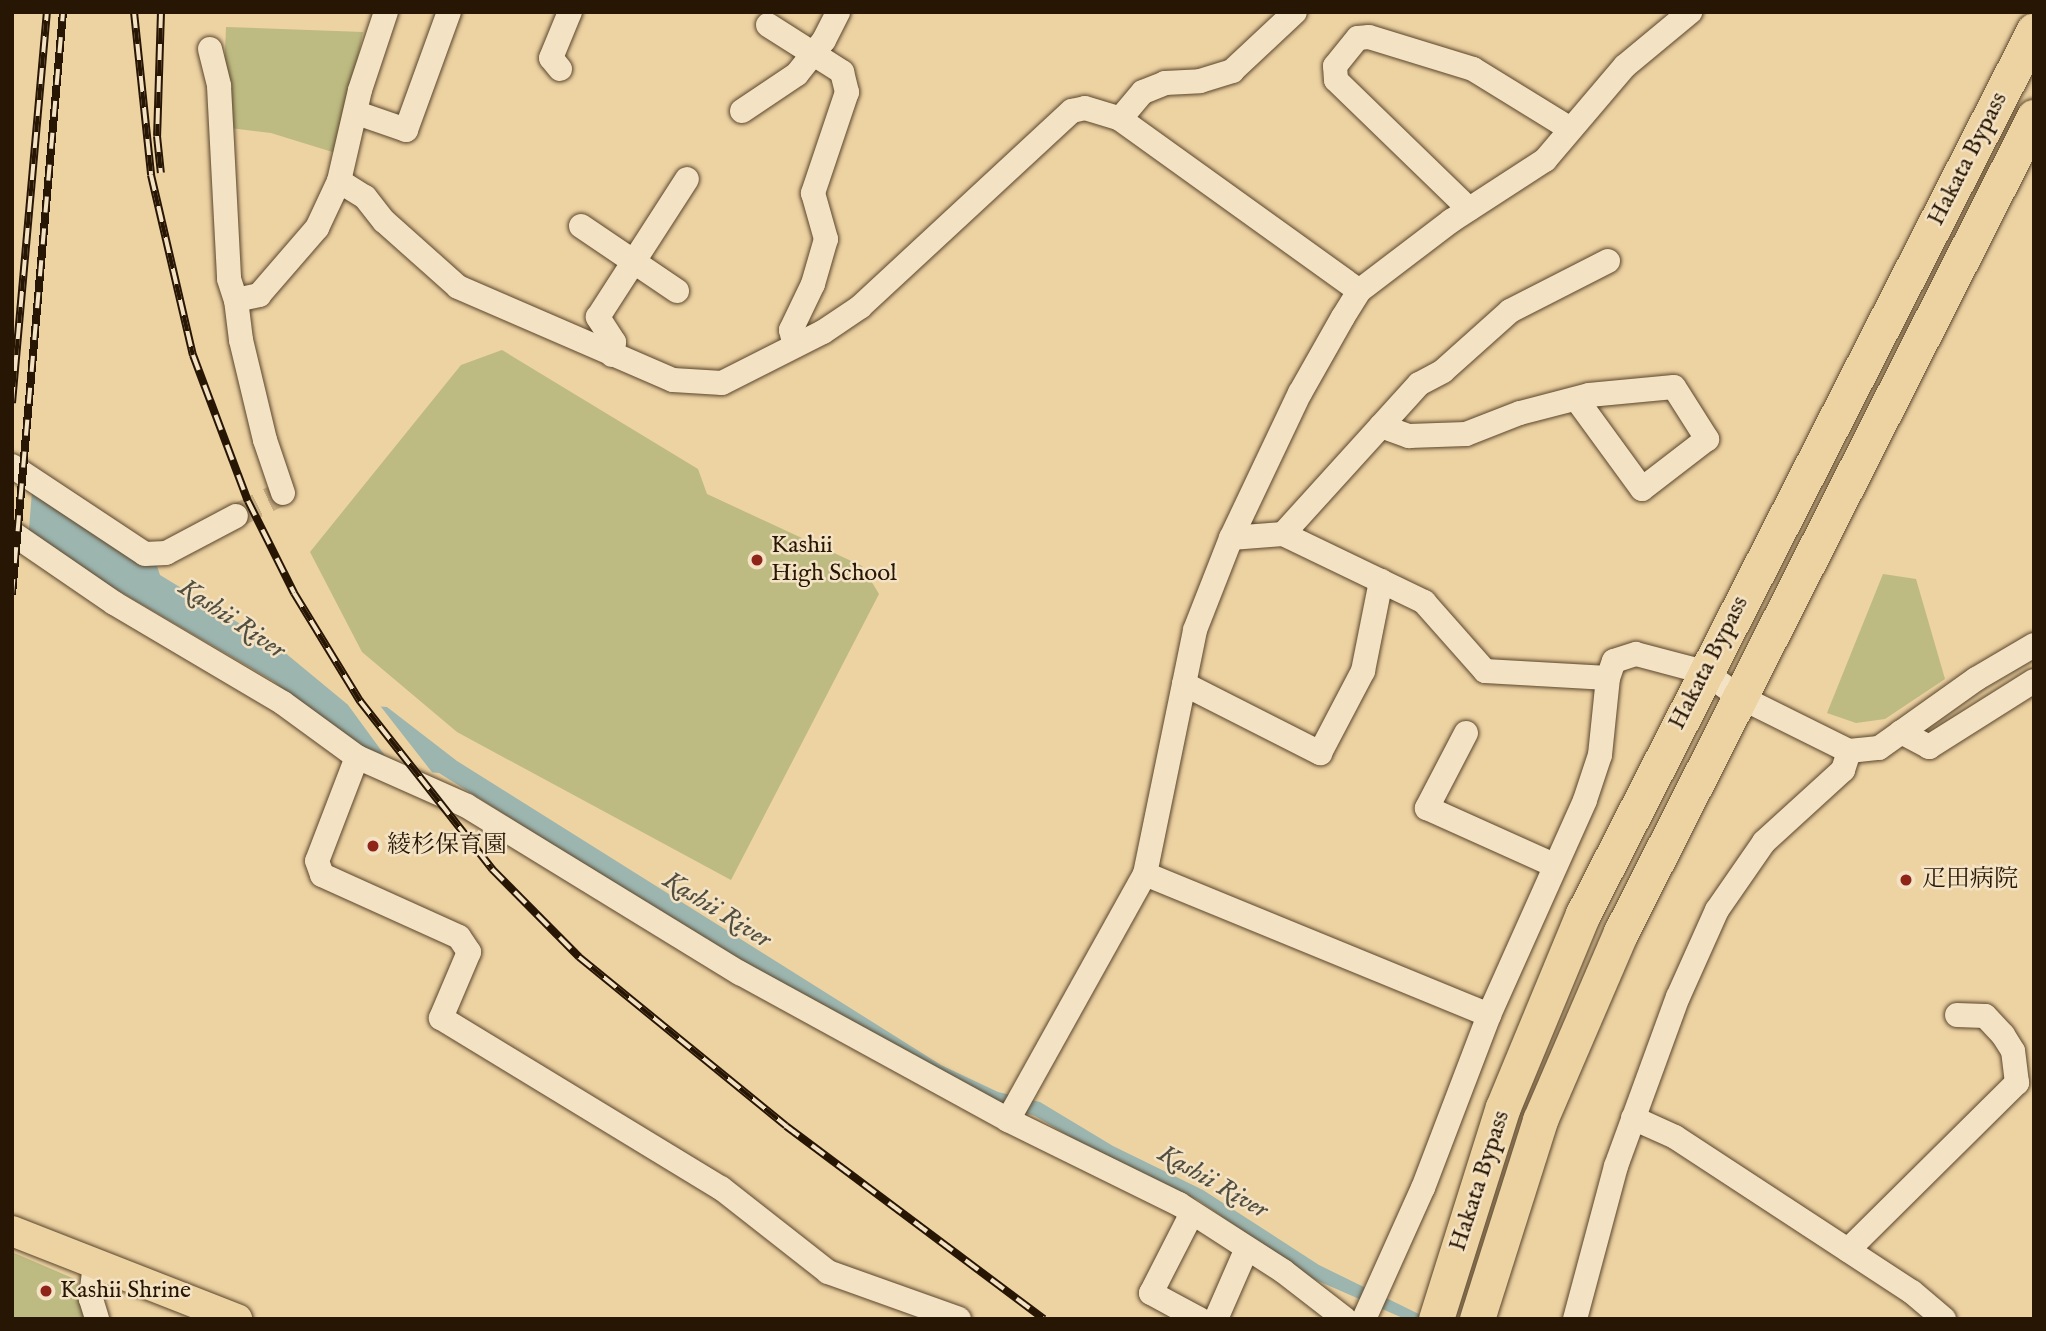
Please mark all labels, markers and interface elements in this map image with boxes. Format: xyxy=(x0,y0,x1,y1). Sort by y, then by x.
street label: Hakata Bypass xyxy=(1922,87,2014,231)
place label: Kashii High School xyxy=(771,532,897,588)
marker: Kashii High School xyxy=(749,552,765,568)
water label: Kashii River xyxy=(173,572,291,666)
street label: Hakata Bypass xyxy=(1663,591,1755,735)
place label: 綾杉保育園 xyxy=(387,832,507,860)
marker: 綾杉保育園 xyxy=(365,838,381,854)
water label: Kashii River xyxy=(657,865,777,955)
place label: 疋田病院 xyxy=(1922,866,2018,894)
marker: 疋田病院 xyxy=(1896,870,1916,890)
street label: Hakata Bypass xyxy=(1444,1107,1516,1255)
water label: Kashii River xyxy=(1153,1138,1273,1226)
place label: Kashii Shrine xyxy=(60,1277,191,1305)
marker: Kashii Shrine xyxy=(38,1283,54,1299)

